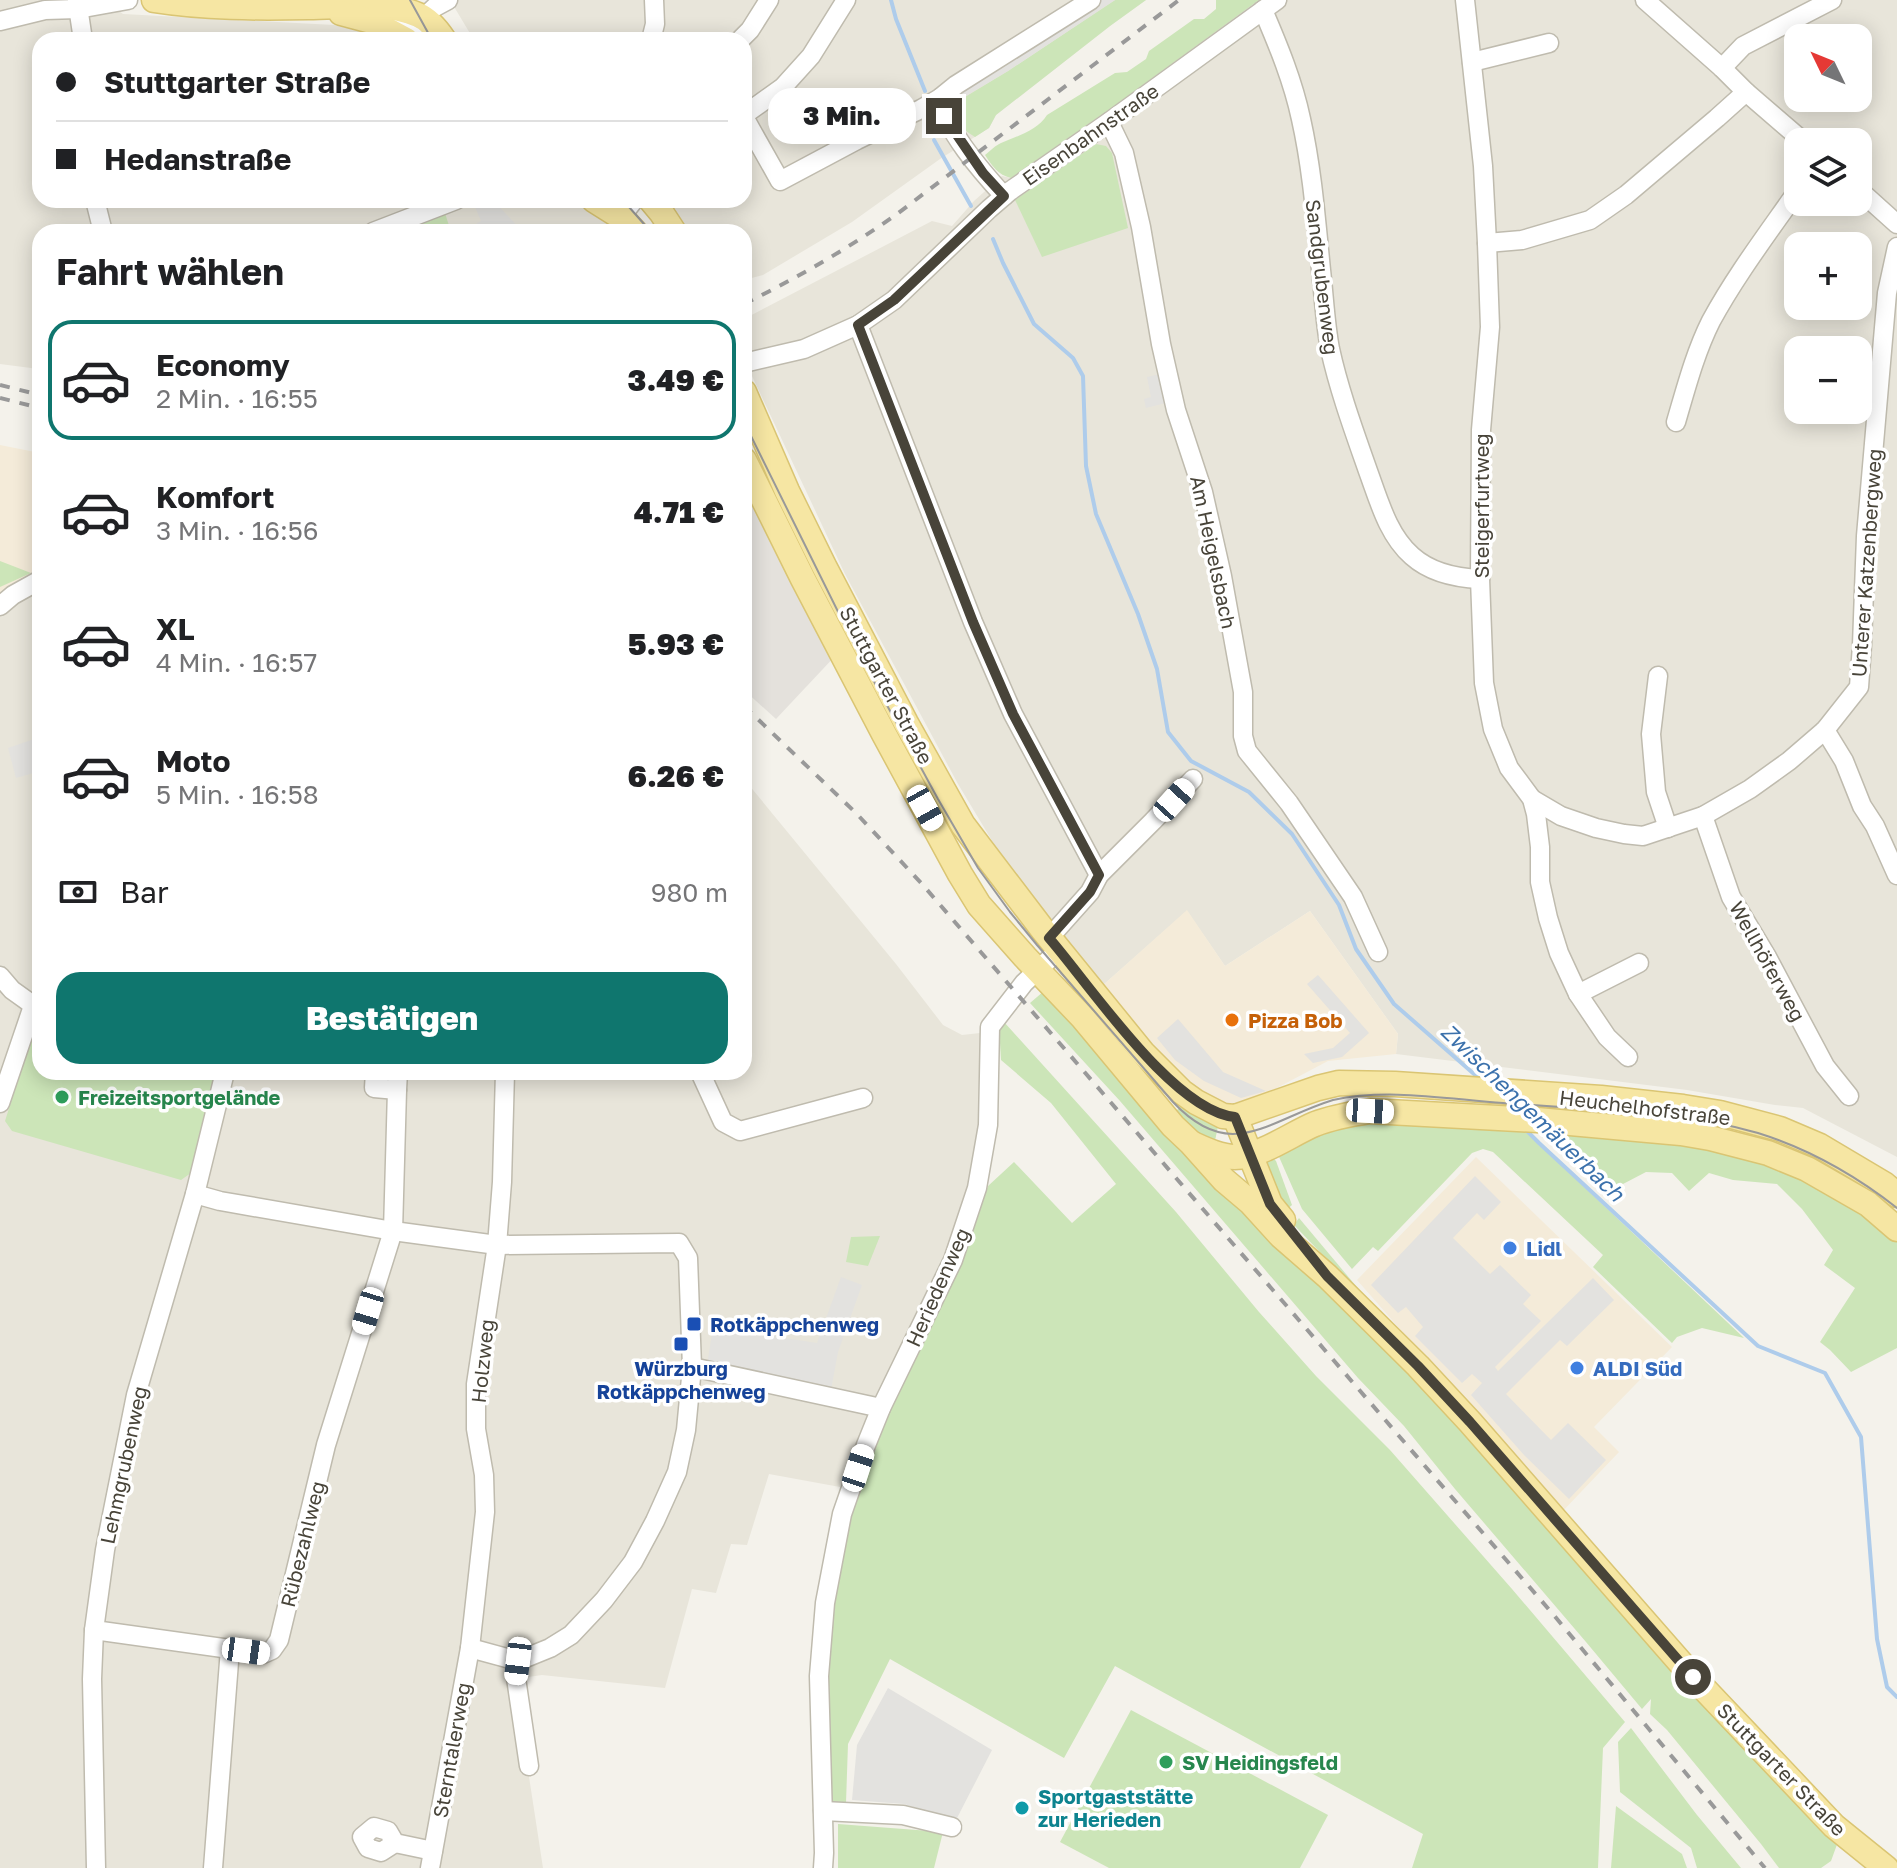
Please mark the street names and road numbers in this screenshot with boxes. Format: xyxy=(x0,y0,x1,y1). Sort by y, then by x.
street label: Eisenbahnstraße xyxy=(1017,78,1163,190)
street label: Sandgrubenweg xyxy=(1302,198,1344,356)
street label: Steigerfurtweg xyxy=(1469,433,1493,579)
street label: Unterer Katzenbergweg xyxy=(1846,448,1886,678)
street label: Am Heigelsbach xyxy=(1186,473,1242,631)
street label: Stuttgarter Straße xyxy=(835,602,939,768)
street label: Wellhöferweg xyxy=(1725,897,1811,1025)
street label: Heuchelhofstraße xyxy=(1558,1085,1732,1129)
street label: Heriedenweg xyxy=(900,1224,974,1350)
street label: Holzweg xyxy=(466,1318,498,1404)
street label: Lehmgrubenweg xyxy=(95,1384,151,1546)
street label: Rübezahlweg xyxy=(275,1478,329,1610)
street label: Sterntalerweg xyxy=(427,1680,475,1820)
street label: Stuttgarter Straße xyxy=(1713,1698,1851,1840)

